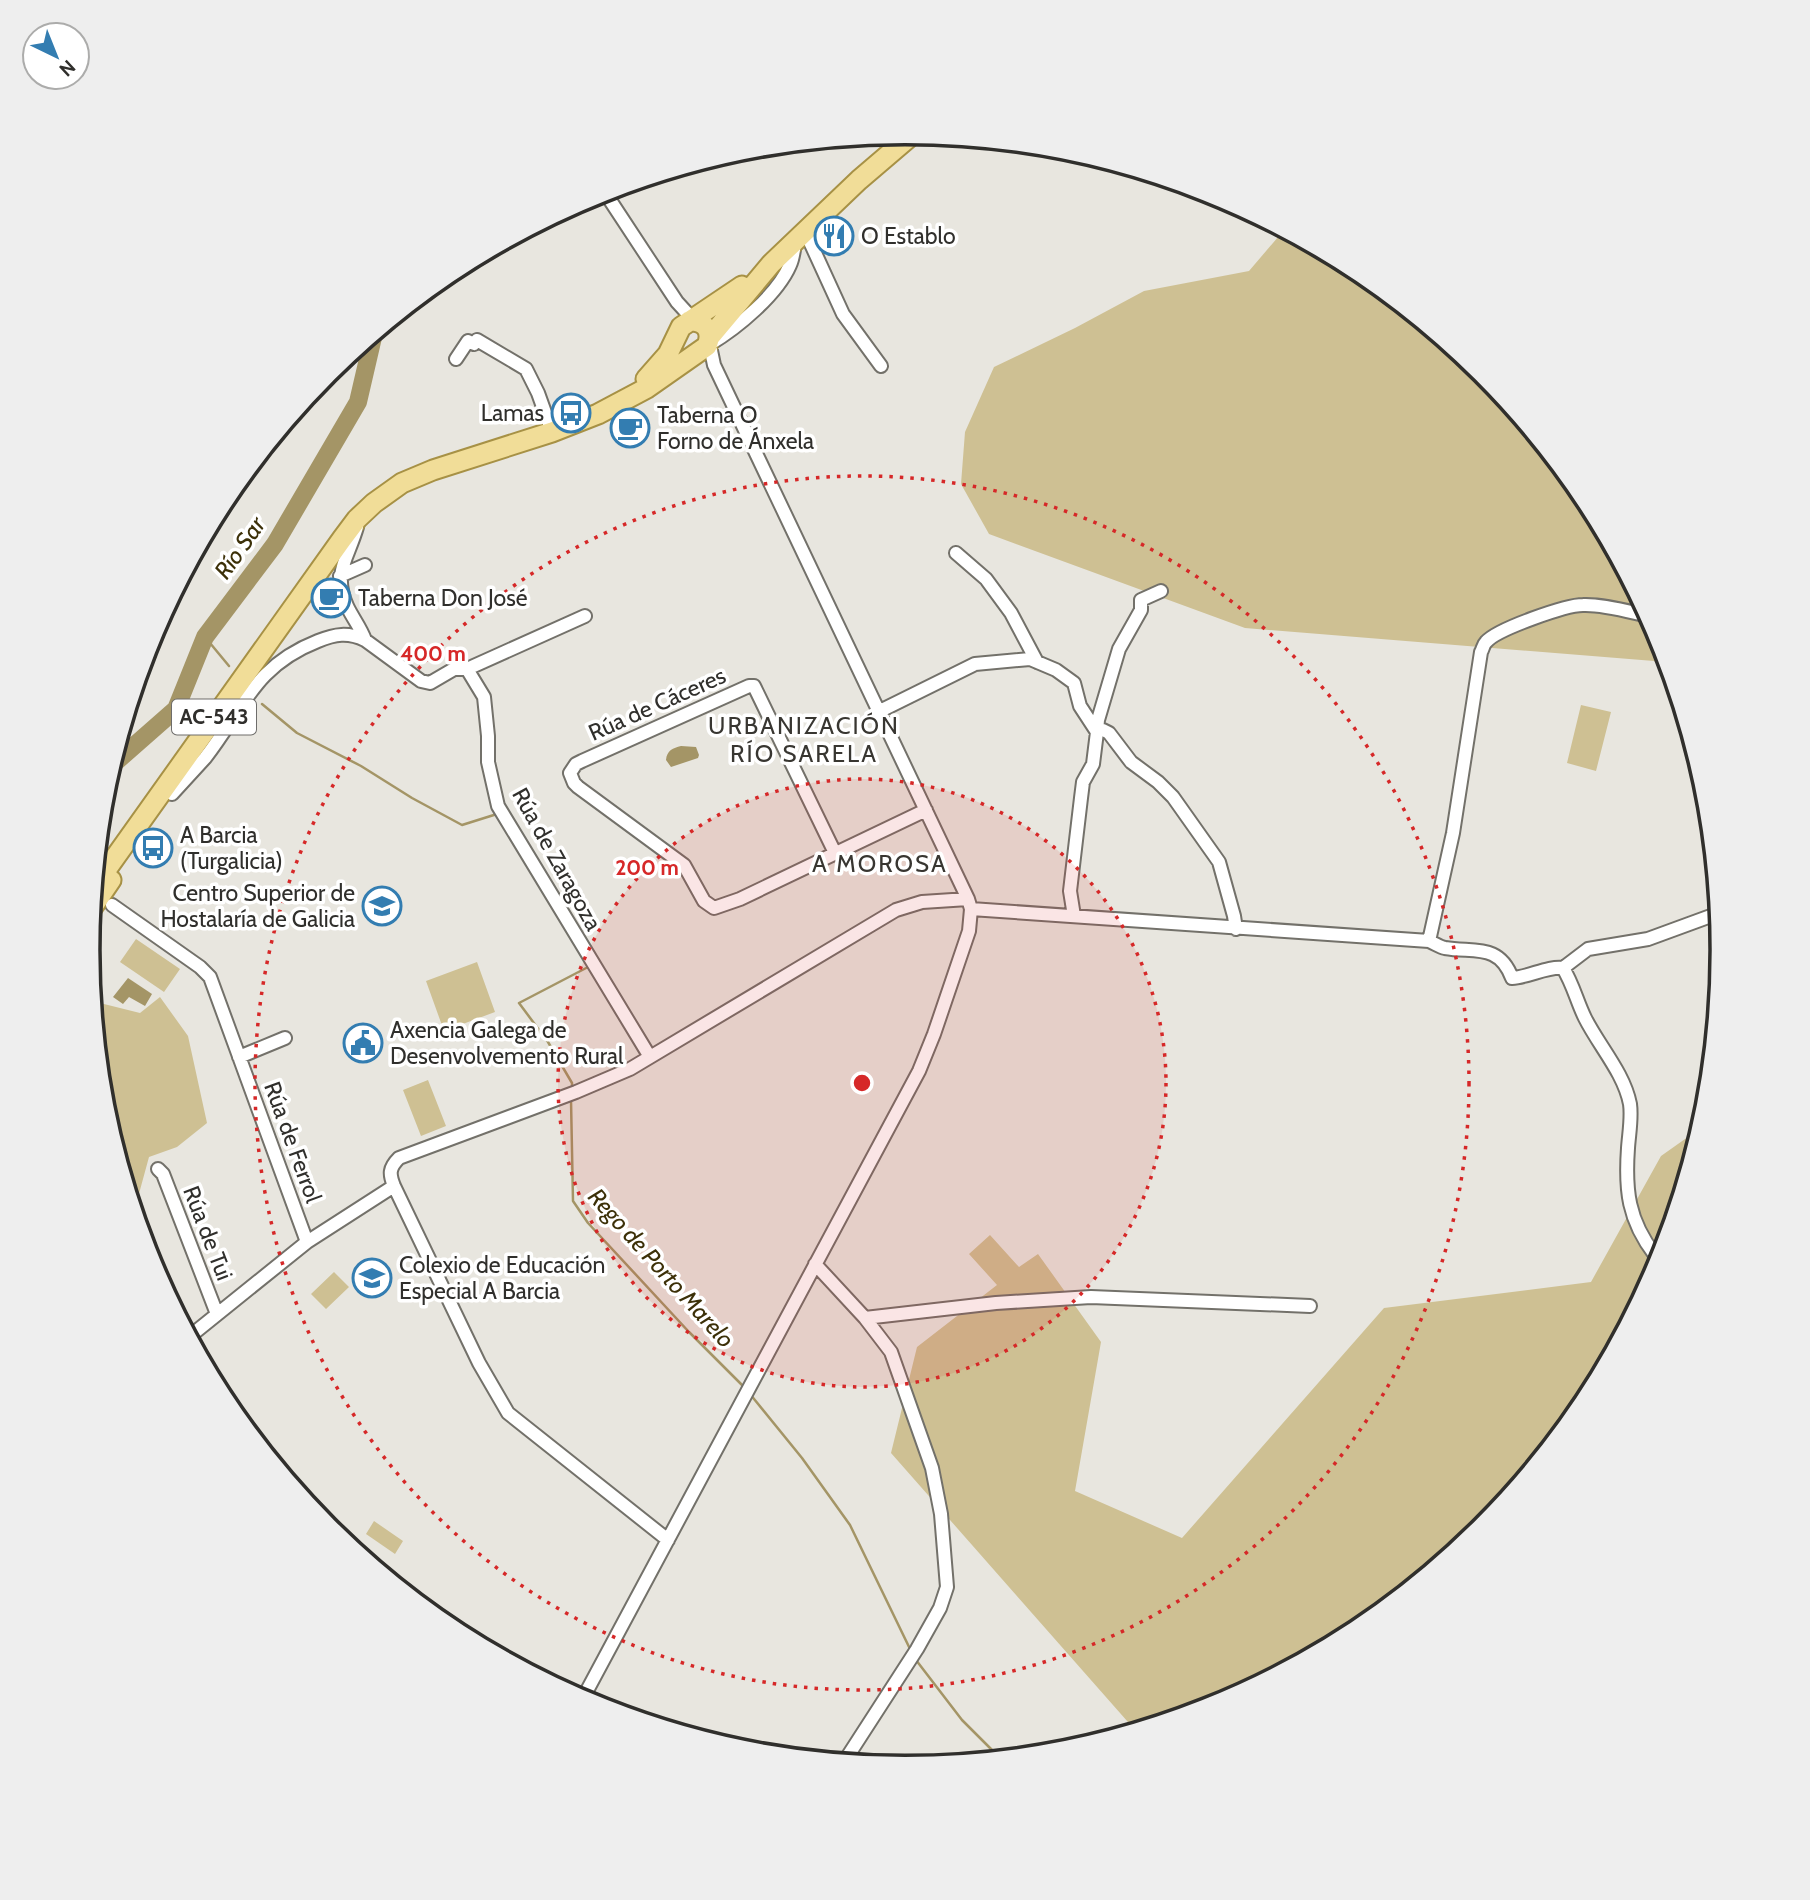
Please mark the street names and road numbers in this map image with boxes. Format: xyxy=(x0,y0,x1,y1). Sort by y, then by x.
street label: Rúa de Cáceres xyxy=(584,661,730,747)
road number: AC-543 xyxy=(172,700,256,734)
street label: Rúa de Zaragoza xyxy=(506,783,608,935)
street label: Rúa de Ferrol xyxy=(258,1078,328,1207)
street label: Rúa de Tui xyxy=(177,1182,239,1284)

